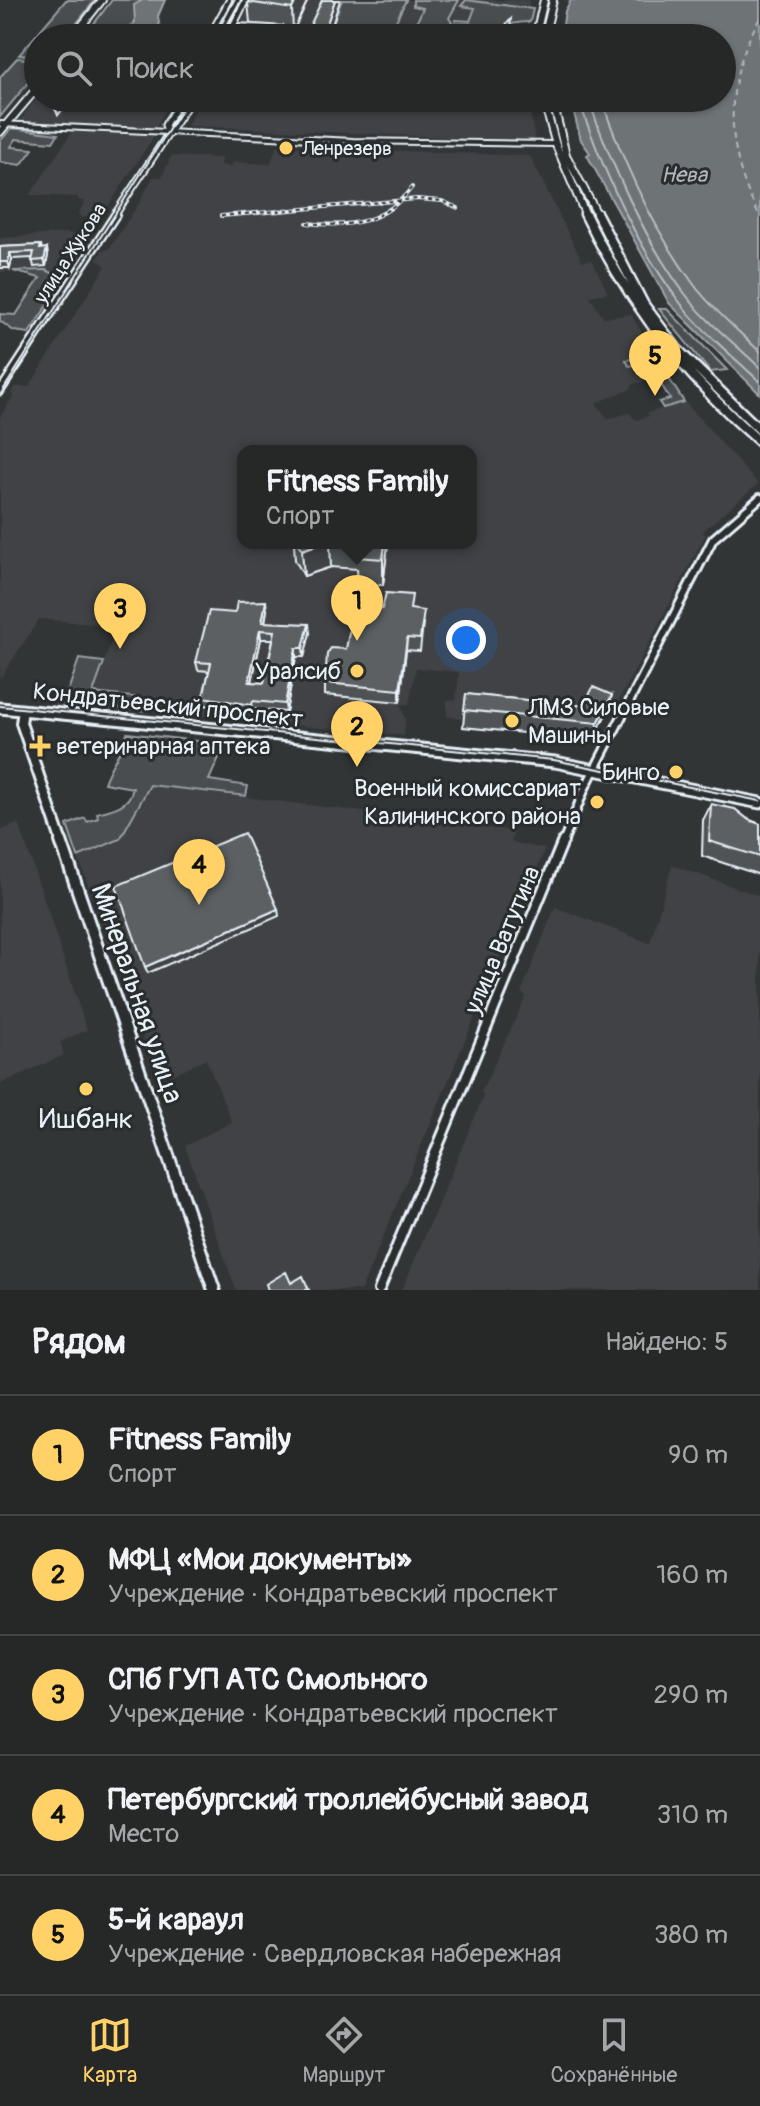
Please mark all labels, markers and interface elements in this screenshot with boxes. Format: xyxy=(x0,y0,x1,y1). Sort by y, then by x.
search box xyxy=(24,24,736,112)
icon: search xyxy=(52,46,96,90)
text: Поиск xyxy=(116,50,194,87)
place label: Ленрезерв xyxy=(301,136,392,161)
marker: Ленрезерв xyxy=(277,139,295,157)
water label: Нева xyxy=(661,161,709,189)
street label: улица Жукова xyxy=(28,198,112,309)
pin: 5 xyxy=(629,330,681,396)
popup xyxy=(237,445,477,549)
text: Fitness Family xyxy=(266,463,448,500)
text: Спорт xyxy=(266,500,334,532)
pin: 1 xyxy=(331,575,383,641)
pin: 3 xyxy=(94,583,146,649)
your location xyxy=(446,620,486,660)
place label: Уралсиб xyxy=(255,657,341,686)
marker: Уралсиб xyxy=(348,662,366,680)
street label: Кондратьевский проспект xyxy=(32,677,304,734)
place label: ЛМЗ Силовые Машины xyxy=(527,693,670,750)
pin: 2 xyxy=(331,701,383,767)
marker: ЛМЗ Силовые Машины xyxy=(503,712,521,730)
place label: ветеринарная аптека xyxy=(56,732,270,761)
marker: ветеринарная аптека xyxy=(31,737,49,755)
place label: Бинго xyxy=(602,758,660,787)
marker: Бинго xyxy=(667,763,685,781)
place label: Военный комиссариат Калининского района xyxy=(354,774,581,831)
marker: Военный комиссариат Калининского района xyxy=(588,793,606,811)
pin: 4 xyxy=(173,839,225,905)
street label: улица Ватутина xyxy=(458,862,547,1019)
street label: Минеральная улица xyxy=(83,879,191,1108)
marker: Ишбанк xyxy=(77,1080,95,1098)
place label: Ишбанк xyxy=(39,1102,133,1137)
text: Рядом xyxy=(32,1321,126,1364)
text: Найдено: 5 xyxy=(605,1326,728,1358)
text: Fitness Family xyxy=(108,1421,291,1458)
text: 1 xyxy=(53,1439,63,1471)
text: 90 m xyxy=(668,1439,728,1471)
text: Спорт xyxy=(108,1458,177,1490)
text: МФЦ «Мои документы» xyxy=(108,1541,411,1578)
text: 2 xyxy=(51,1559,65,1591)
text: 160 m xyxy=(656,1559,728,1591)
text: Учреждение · Кондратьевский проспект xyxy=(108,1578,558,1610)
text: СПб ГУП АТС Смольного xyxy=(108,1661,428,1698)
text: 3 xyxy=(51,1679,65,1711)
text: 290 m xyxy=(654,1679,728,1711)
text: Учреждение · Кондратьевский проспект xyxy=(108,1698,558,1730)
text: Петербургский троллейбусный завод xyxy=(108,1781,588,1818)
text: 4 xyxy=(50,1799,66,1831)
text: 310 m xyxy=(657,1799,728,1831)
text: Место xyxy=(108,1818,179,1850)
text: 5-й караул xyxy=(108,1901,244,1938)
text: 5 xyxy=(51,1919,65,1951)
text: 380 m xyxy=(654,1919,728,1951)
text: Учреждение · Свердловская набережная xyxy=(108,1938,562,1970)
tab: Карта xyxy=(83,2013,137,2089)
tab: Маршрут xyxy=(302,2013,385,2089)
tab: Сохранённые xyxy=(551,2013,677,2089)

